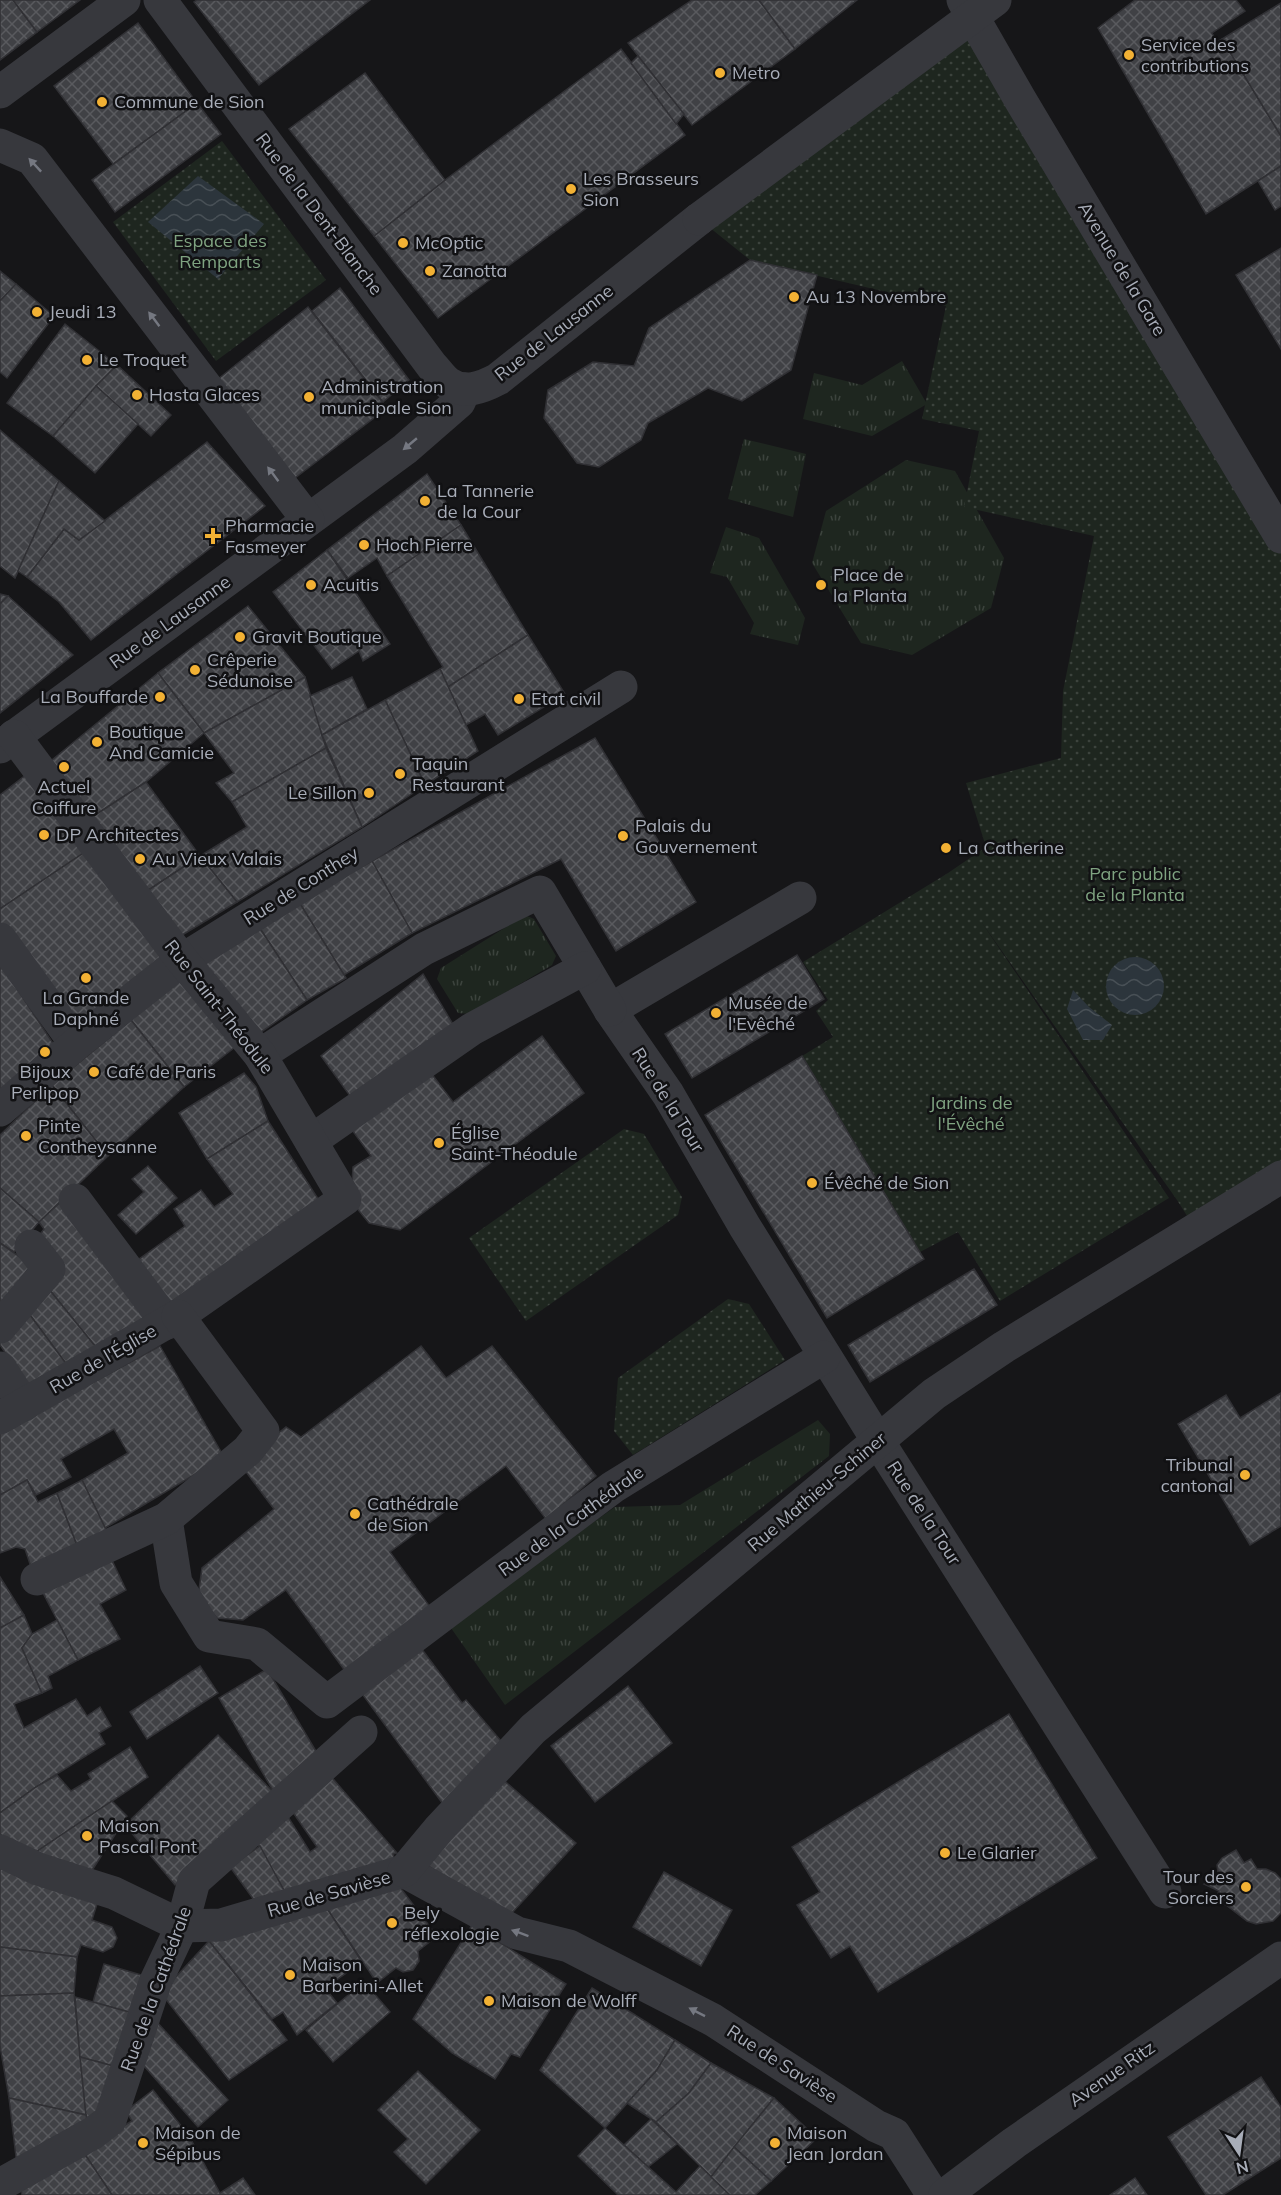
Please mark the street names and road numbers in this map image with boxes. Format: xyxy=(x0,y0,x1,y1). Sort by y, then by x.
street label: Rue de la Dent-Blanche xyxy=(251,128,388,299)
street label: Avenue de la Gare xyxy=(1073,197,1172,340)
street label: Rue de Lausanne xyxy=(490,279,618,386)
street label: Rue de Lausanne xyxy=(105,570,235,673)
street label: Rue de Conthey xyxy=(239,841,363,930)
street label: Rue Saint-Théodule xyxy=(160,935,279,1078)
street label: Rue de la Tour xyxy=(627,1043,710,1157)
street label: Rue de l'Église xyxy=(45,1319,160,1398)
street label: Rue Mathieu-Schiner xyxy=(743,1427,891,1556)
street label: Rue de la Tour xyxy=(882,1457,967,1569)
street label: Rue de la Cathédrale xyxy=(494,1460,648,1581)
street label: Rue de Savièse xyxy=(265,1865,393,1922)
street label: Rue de la Cathédrale xyxy=(115,1903,196,2075)
street label: Rue de Savièse xyxy=(723,2019,842,2108)
street label: Avenue Ritz xyxy=(1064,2036,1159,2112)

